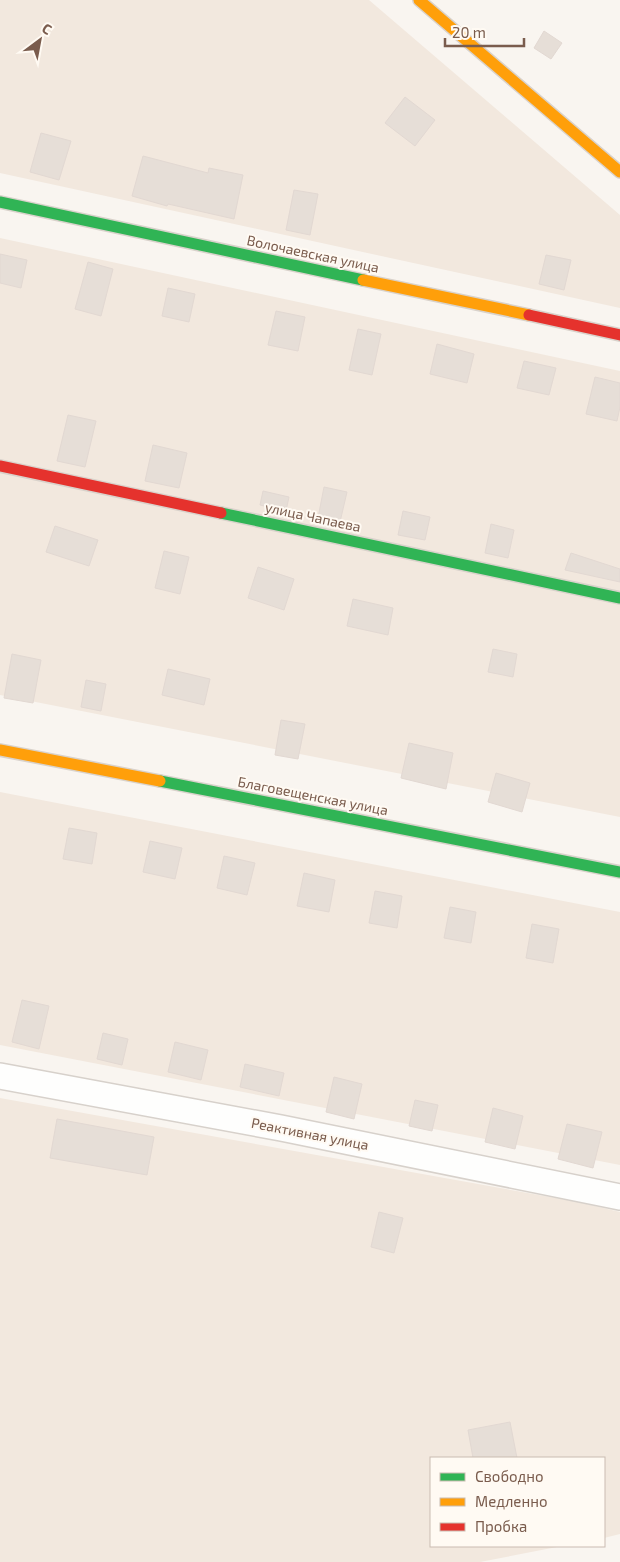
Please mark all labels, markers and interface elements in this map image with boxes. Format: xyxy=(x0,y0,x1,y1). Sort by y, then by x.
north arrow xyxy=(15,15,65,65)
scale bar xyxy=(445,15,524,47)
text: С xyxy=(39,19,55,38)
text: 20 m xyxy=(452,23,486,41)
street label: Волочаевская улица xyxy=(245,231,381,276)
street label: улица Чапаева xyxy=(264,498,363,535)
street label: Благовещенская улица xyxy=(236,773,390,818)
street label: Реактивная улица xyxy=(250,1114,370,1153)
legend xyxy=(430,1457,605,1547)
text: Свободно xyxy=(475,1467,544,1485)
text: Медленно xyxy=(475,1492,548,1510)
text: Пробка xyxy=(475,1517,527,1535)

